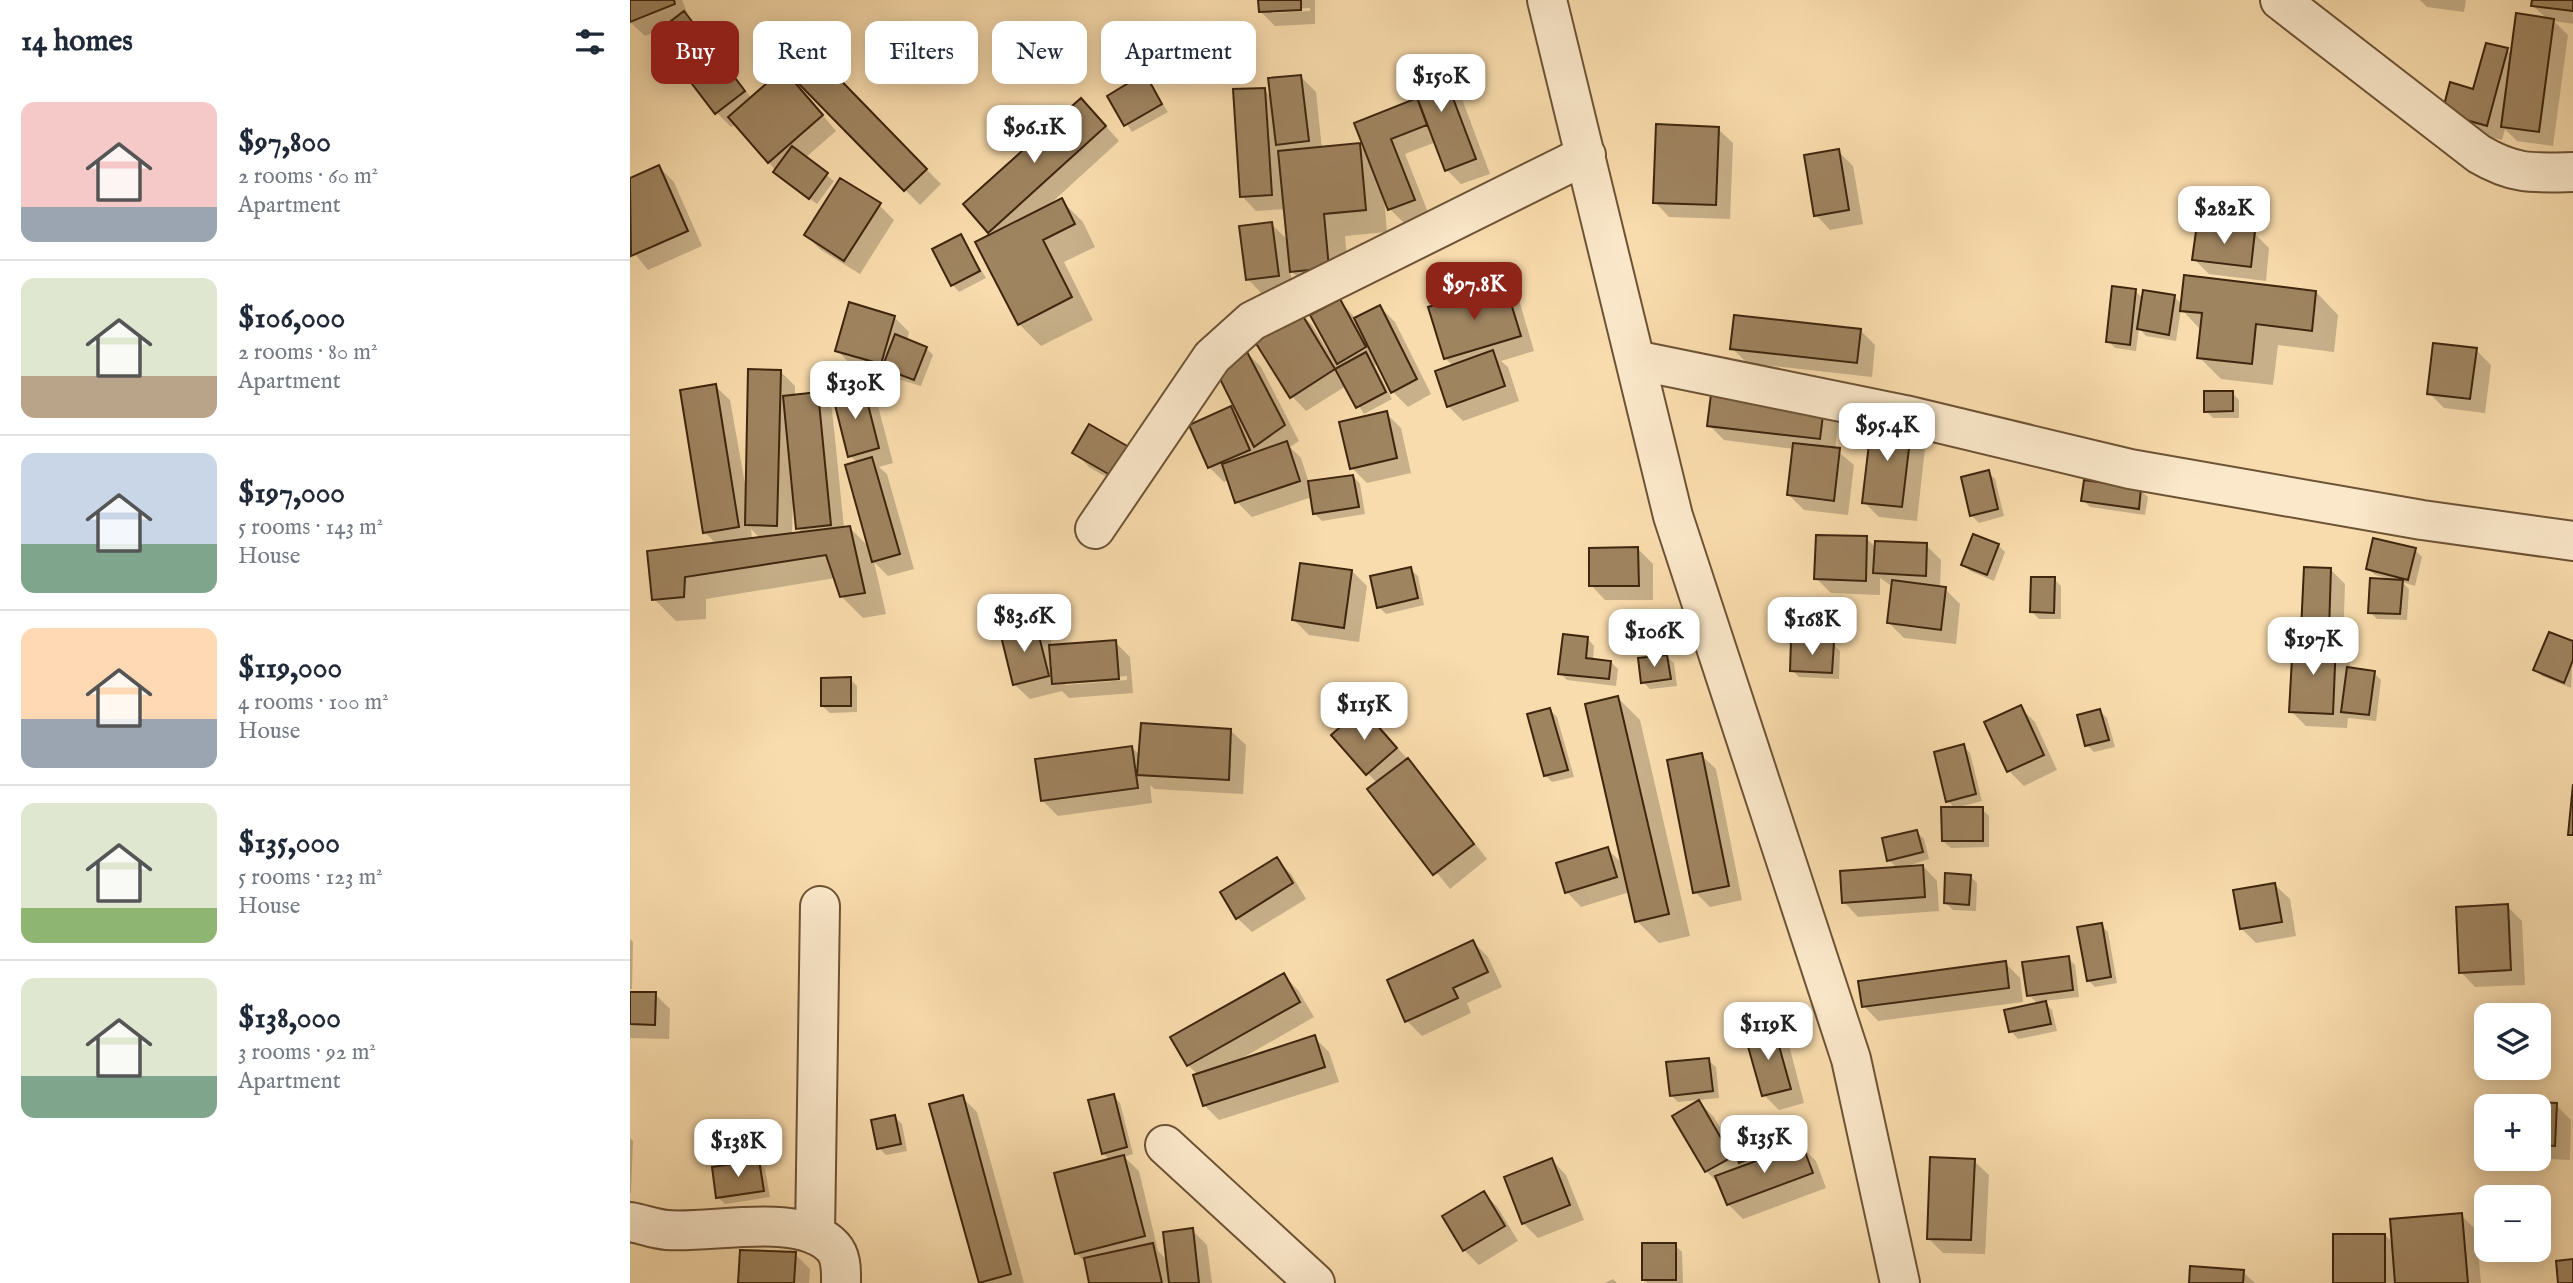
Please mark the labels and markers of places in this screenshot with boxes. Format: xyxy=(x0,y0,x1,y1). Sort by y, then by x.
pin: $150K xyxy=(1392,54,1490,114)
pin: $96.1K xyxy=(977,106,1091,165)
pin: $282K xyxy=(2175,187,2273,246)
pin: $97.8K xyxy=(1417,262,1531,322)
pin: $130K xyxy=(806,362,904,421)
pin: $95.4K xyxy=(1830,404,1944,463)
pin: $83.6K xyxy=(967,594,1081,654)
pin: $168K xyxy=(1763,598,1861,657)
pin: $106K xyxy=(1605,610,1703,669)
pin: $197K xyxy=(2264,618,2362,677)
pin: $115K xyxy=(1315,682,1413,742)
pin: $119K xyxy=(1719,1002,1817,1062)
pin: $135K xyxy=(1715,1116,1813,1175)
pin: $138K xyxy=(689,1120,787,1179)

